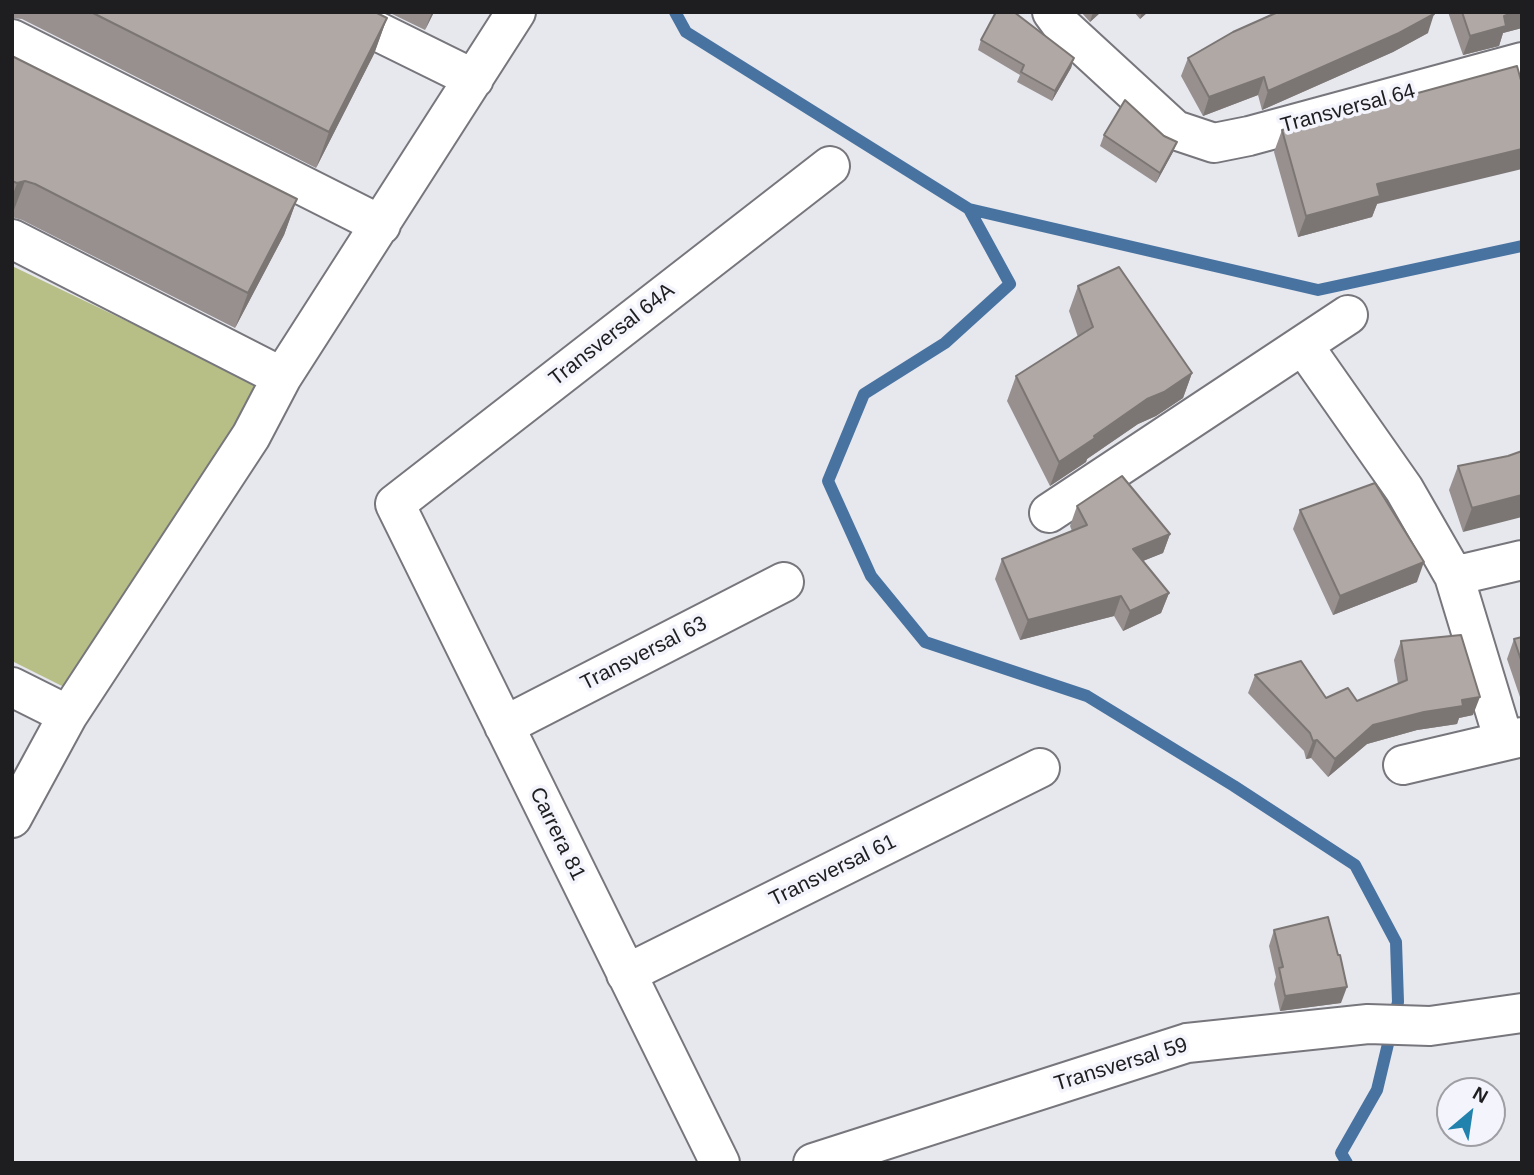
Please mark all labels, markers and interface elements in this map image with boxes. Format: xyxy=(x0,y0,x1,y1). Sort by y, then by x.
street label: Transversal 64 xyxy=(1278,79,1418,139)
street label: Transversal 64A xyxy=(544,278,680,392)
street label: Transversal 63 xyxy=(577,611,711,697)
street label: Carrera 81 xyxy=(524,783,590,885)
street label: Transversal 61 xyxy=(765,829,901,913)
street label: Transversal 59 xyxy=(1051,1033,1191,1097)
north arrow xyxy=(1436,1077,1506,1147)
text: N xyxy=(1469,1082,1492,1107)

